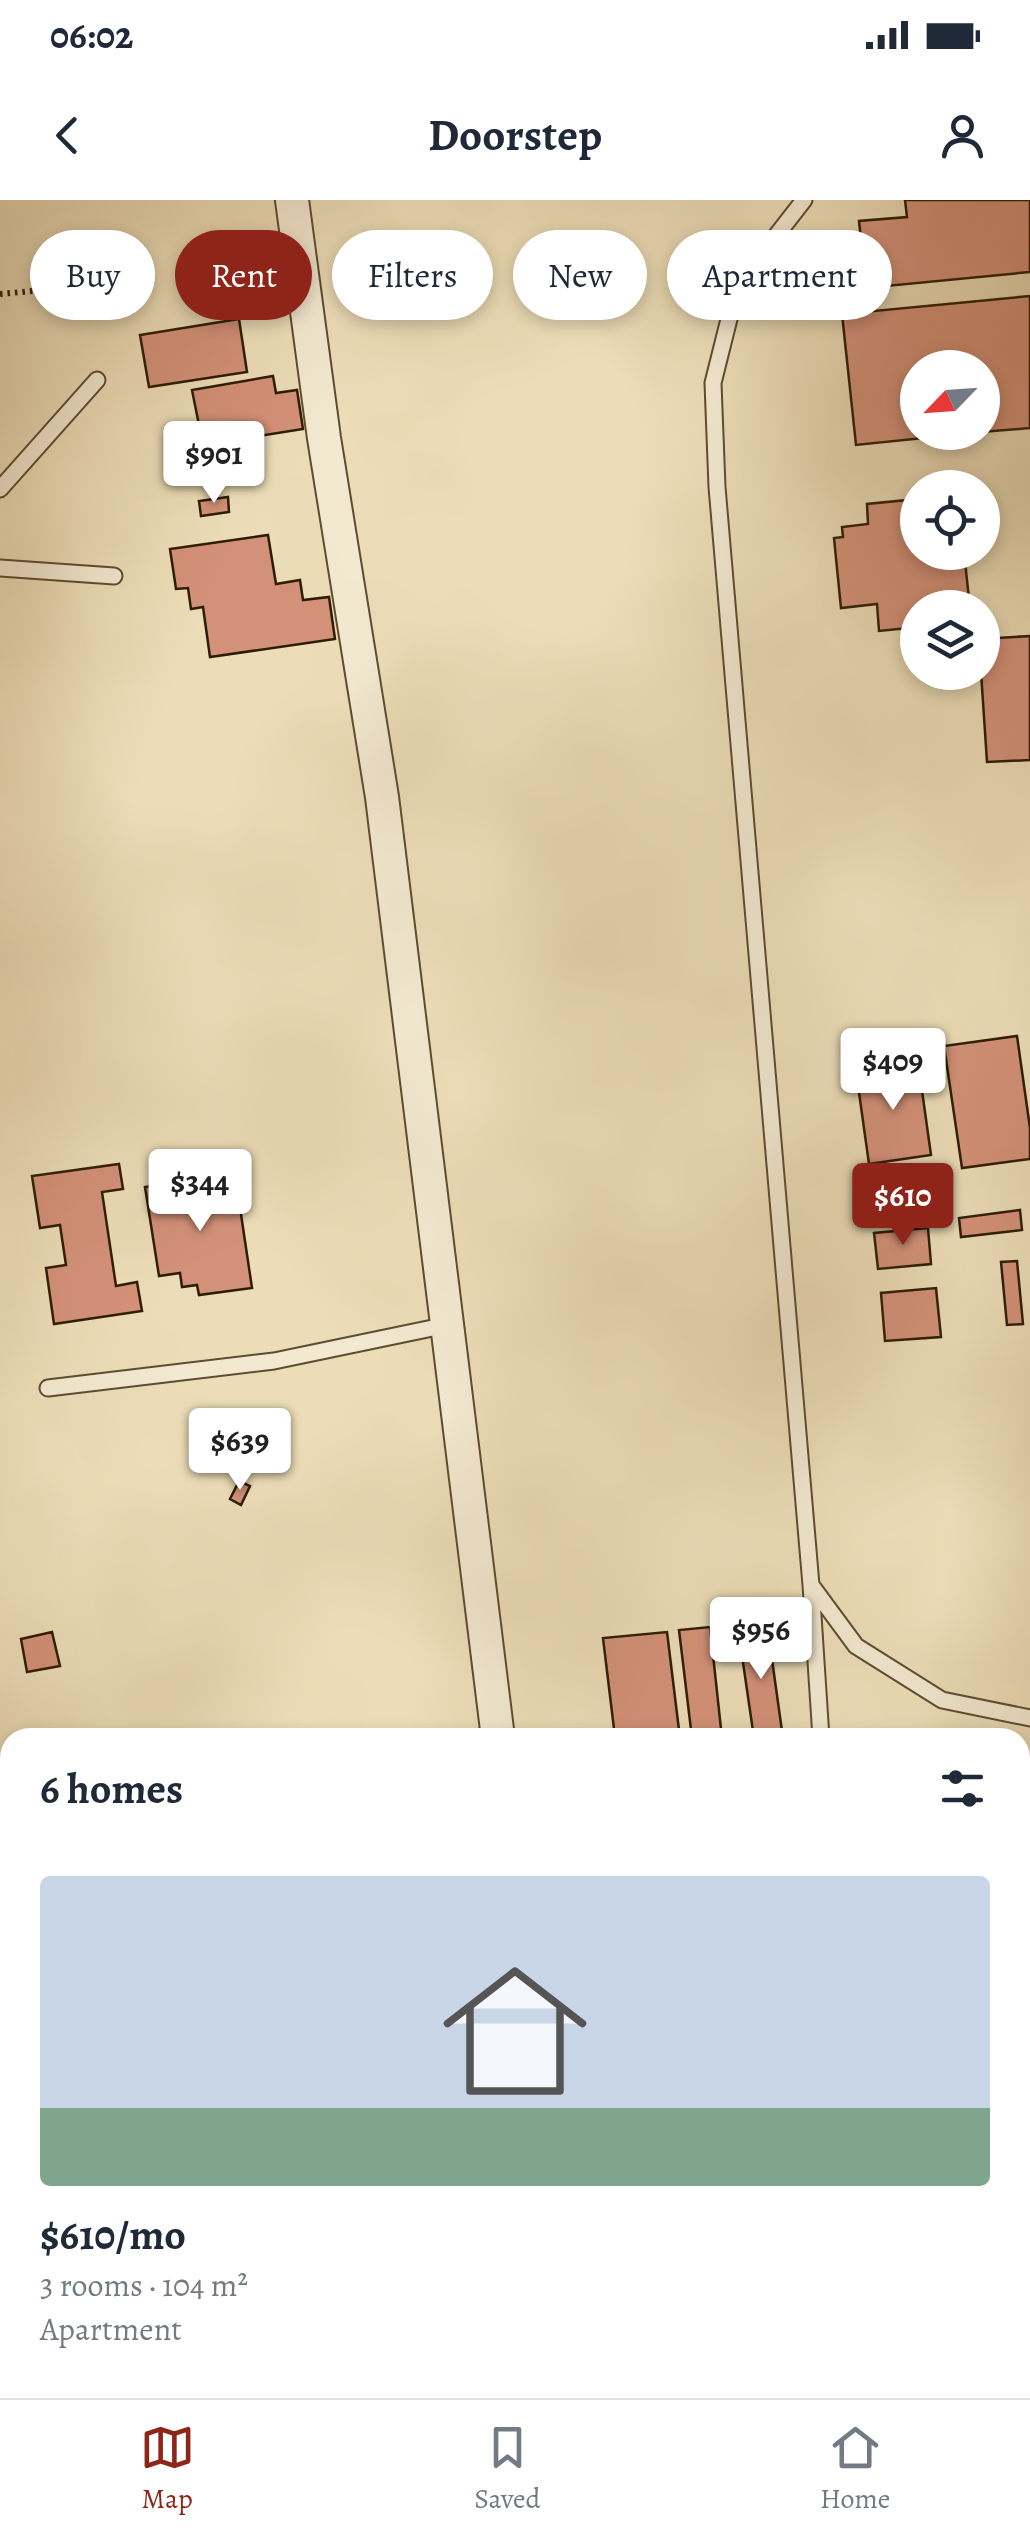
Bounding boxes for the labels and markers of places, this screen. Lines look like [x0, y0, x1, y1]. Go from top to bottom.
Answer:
pin: $901 [155, 421, 273, 506]
pin: $409 [834, 1028, 952, 1113]
pin: $344 [141, 1149, 259, 1234]
pin: $610 [844, 1163, 962, 1248]
pin: $639 [181, 1408, 299, 1493]
pin: $956 [702, 1597, 820, 1682]

